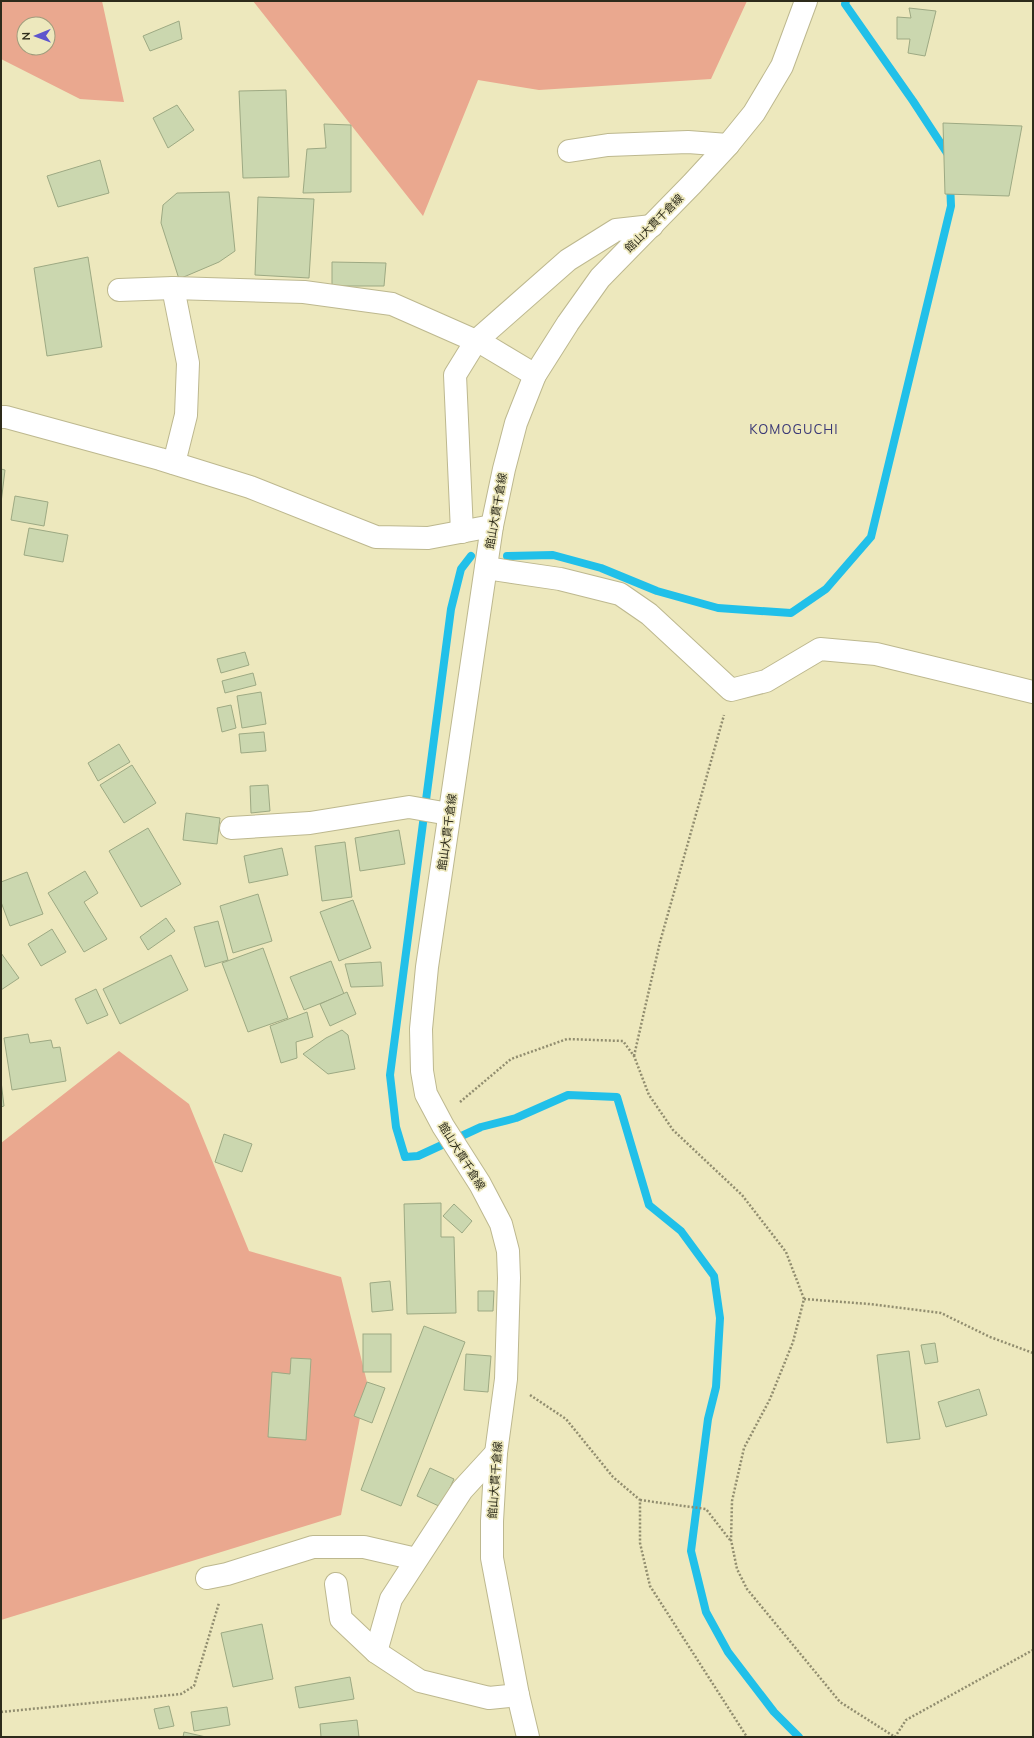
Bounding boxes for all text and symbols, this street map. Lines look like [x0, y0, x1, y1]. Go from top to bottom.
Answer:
north arrow [16, 16, 56, 56]
text: N [19, 32, 33, 40]
street label: 館山大貫千倉線 [622, 191, 686, 255]
district label: KOMOGUCHI [749, 421, 839, 437]
street label: 館山大貫千倉線 [482, 472, 510, 550]
street label: 館山大貫千倉線 [435, 793, 459, 871]
street label: 館山大貫千倉線 [436, 1120, 488, 1192]
street label: 館山大貫千倉線 [485, 1441, 505, 1519]

